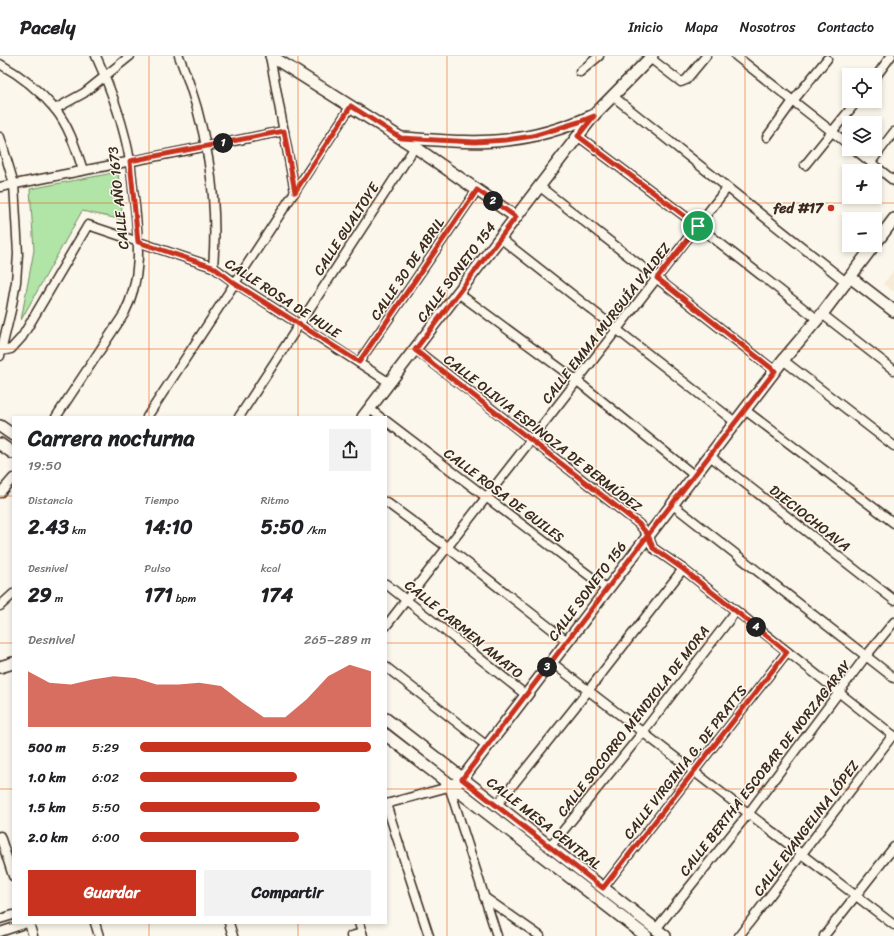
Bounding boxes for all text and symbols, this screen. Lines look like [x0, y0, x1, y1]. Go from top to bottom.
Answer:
text: Pacely [20, 11, 75, 44]
text: Inicio [628, 15, 663, 40]
text: Mapa [685, 15, 718, 40]
text: Nosotros [740, 15, 795, 40]
text: Contacto [817, 15, 874, 40]
map controls [842, 68, 882, 252]
button: locate [842, 68, 882, 108]
button: layers [842, 116, 882, 156]
pin: 1 [213, 133, 233, 153]
text: 1 [221, 133, 225, 152]
street label: CALLE AÑO 1673 [101, 145, 136, 251]
button: + [842, 164, 882, 204]
street label: CALLE GUALTOYE [307, 177, 387, 281]
pin: 2 [483, 191, 503, 211]
text: 2 [490, 191, 496, 210]
place label: fed #17 [773, 196, 824, 221]
marker: fed #17 [826, 203, 836, 213]
pin [681, 209, 715, 243]
street label: CALLE 30 DE ABRIL [364, 212, 451, 326]
button: − [842, 212, 882, 252]
icon: arrive [687, 215, 709, 237]
street label: CALLE SONETO 154 [410, 216, 503, 328]
street label: CALLE EMMA MURGUÍA VALDEZ [535, 237, 678, 410]
street label: CALLE ROSA DE HULE [220, 251, 347, 346]
street label: CALLE OLIVIA ESPINOZA DE BERMÚDEZ [438, 348, 647, 519]
text: Carrera nocturna [28, 419, 195, 458]
button: share [329, 429, 371, 471]
street label: CALLE ROSA DE GUILES [438, 441, 570, 550]
text: 19:50 [28, 454, 62, 477]
street label: DIECIOCHOAVA [763, 478, 856, 558]
text: Distancia [28, 491, 73, 510]
text: Tiempo [144, 491, 179, 510]
text: Ritmo [261, 491, 289, 510]
text: 2.43 [28, 510, 69, 545]
text: 14:10 [144, 510, 193, 545]
text: 5:50 [261, 510, 304, 545]
text: km [69, 521, 86, 540]
text: /km [304, 521, 326, 540]
street label: CALLE SONETO 156 [541, 536, 633, 647]
text: Desnivel [28, 559, 68, 578]
text: Pulso [144, 559, 171, 578]
text: kcal [261, 559, 281, 578]
street label: CALLE CARMEN AMATO [399, 573, 529, 685]
text: 29 [28, 578, 52, 613]
text: 171 [144, 578, 173, 613]
text: 174 [261, 578, 293, 613]
text: m [52, 589, 63, 608]
text: bpm [173, 589, 196, 608]
pin: 4 [746, 617, 766, 637]
text: 4 [753, 617, 759, 636]
street label: CALLE SOCORRO MENDIOLA DE MORA [551, 620, 716, 822]
text: Desnivel [28, 628, 75, 651]
text: 265–289 m [304, 628, 371, 651]
street label: CALLE BERTHA ESCOBAR DE NORZAGARAY [673, 655, 858, 882]
pin: 3 [537, 657, 557, 677]
text: 3 [544, 657, 550, 676]
street label: CALLE VIRGINIA G. DE PRATTS [617, 679, 754, 845]
text: 500 m [28, 736, 66, 759]
text: 5:29 [92, 736, 119, 759]
street label: CALLE EVANGELINA LÓPEZ [747, 755, 866, 902]
text: 1.0 km [28, 766, 66, 789]
text: 6:02 [92, 766, 119, 789]
street label: CALLE MESA CENTRAL [481, 770, 607, 877]
text: 1.5 km [28, 796, 66, 819]
text: 5:50 [92, 796, 120, 819]
text: 2.0 km [28, 826, 68, 849]
text: 6:00 [92, 826, 120, 849]
button: Guardar [28, 870, 196, 916]
button: Compartir [204, 870, 371, 916]

